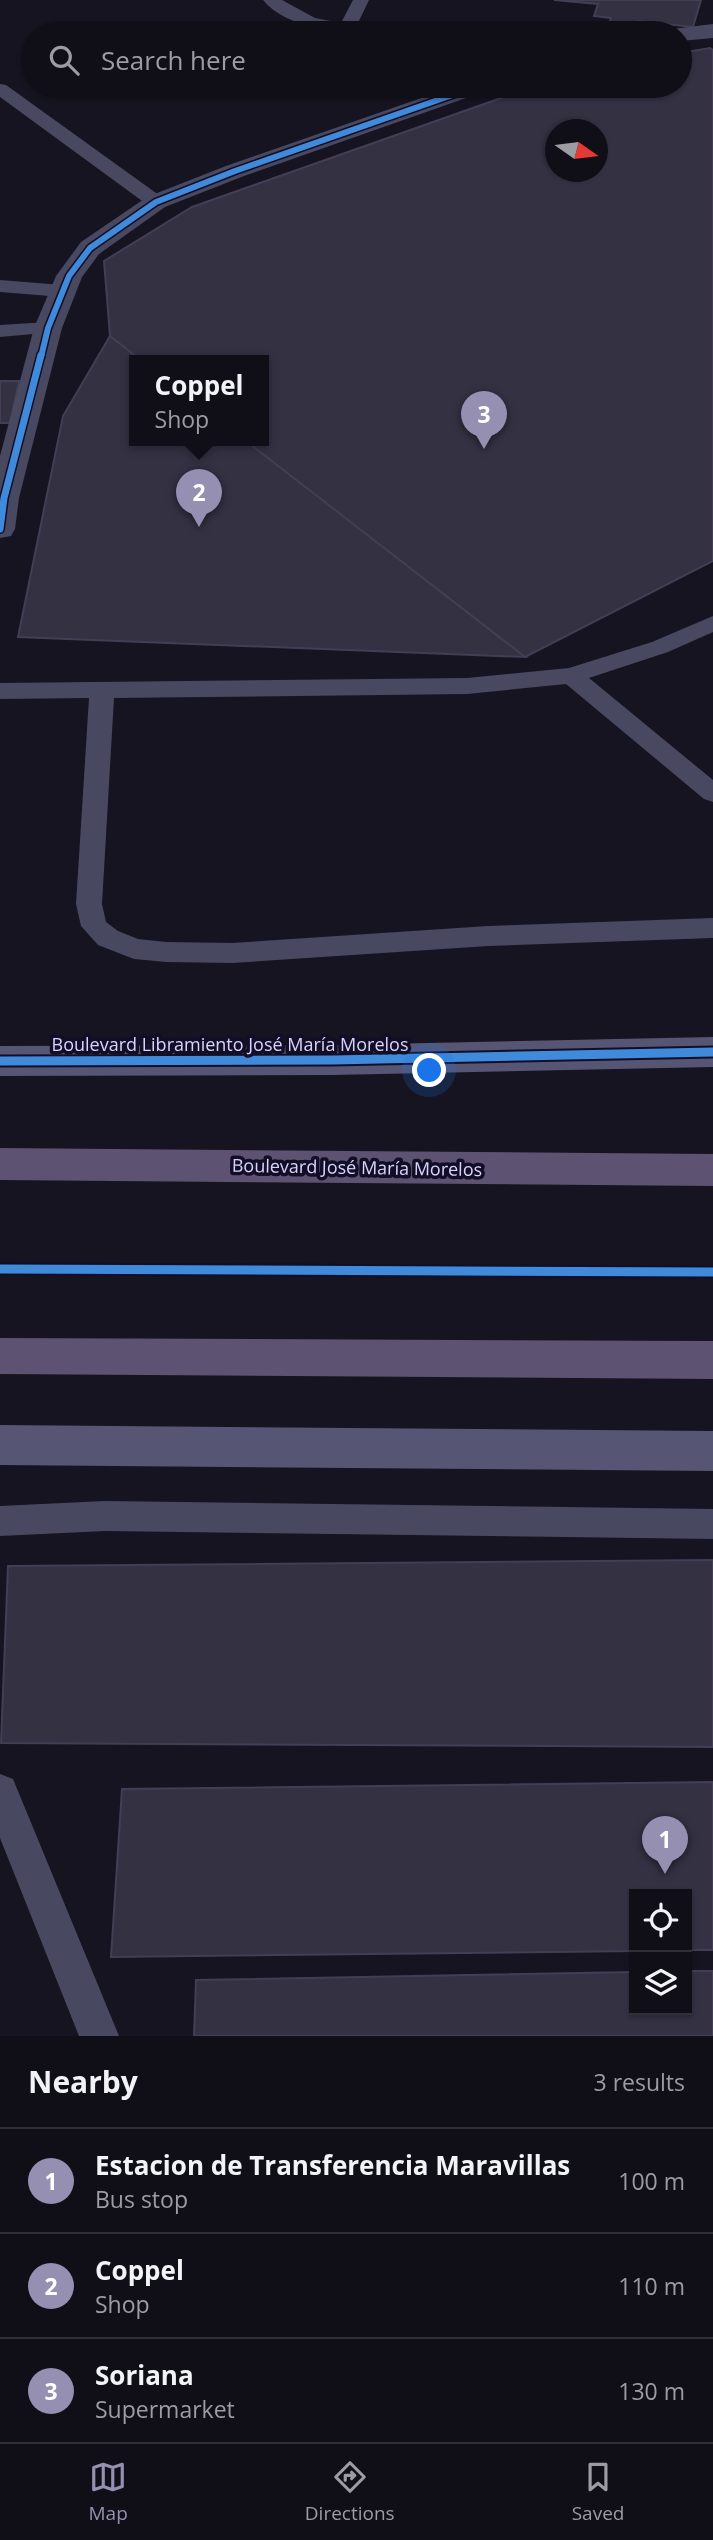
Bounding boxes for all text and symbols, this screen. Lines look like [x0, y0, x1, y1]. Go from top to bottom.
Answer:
search box [21, 21, 692, 98]
icon: search [45, 41, 83, 79]
text: Search here [101, 42, 246, 78]
north arrow [545, 119, 608, 182]
popup [129, 355, 269, 446]
text: Coppel [155, 367, 243, 403]
pin: 3 [461, 391, 507, 449]
text: Shop [155, 403, 209, 435]
pin: 2 [176, 469, 222, 527]
street label: Boulevard Libramiento José María Morelos [52, 1032, 409, 1056]
your location [412, 1053, 446, 1087]
street label: Boulevard José María Morelos [232, 1153, 482, 1181]
pin: 1 [642, 1816, 688, 1874]
map controls [629, 1889, 692, 2015]
button: locate [629, 1889, 692, 1952]
button: layers [629, 1952, 692, 2015]
text: Nearby [28, 2061, 138, 2102]
text: 3 results [594, 2066, 685, 2098]
text: Estacion de Transferencia Maravillas [95, 2147, 570, 2183]
text: 1 [44, 2165, 58, 2197]
text: 100 m [618, 2165, 685, 2197]
text: Bus stop [95, 2183, 188, 2215]
text: Coppel [95, 2252, 184, 2288]
text: 2 [44, 2270, 58, 2302]
text: 110 m [618, 2270, 685, 2302]
text: Shop [95, 2288, 150, 2320]
text: Soriana [95, 2357, 194, 2393]
text: 3 [44, 2375, 58, 2407]
text: 130 m [618, 2375, 685, 2407]
text: Supermarket [95, 2393, 235, 2425]
tab: Map [89, 2458, 128, 2526]
tab: Directions [305, 2458, 395, 2526]
tab: Saved [572, 2458, 624, 2526]

